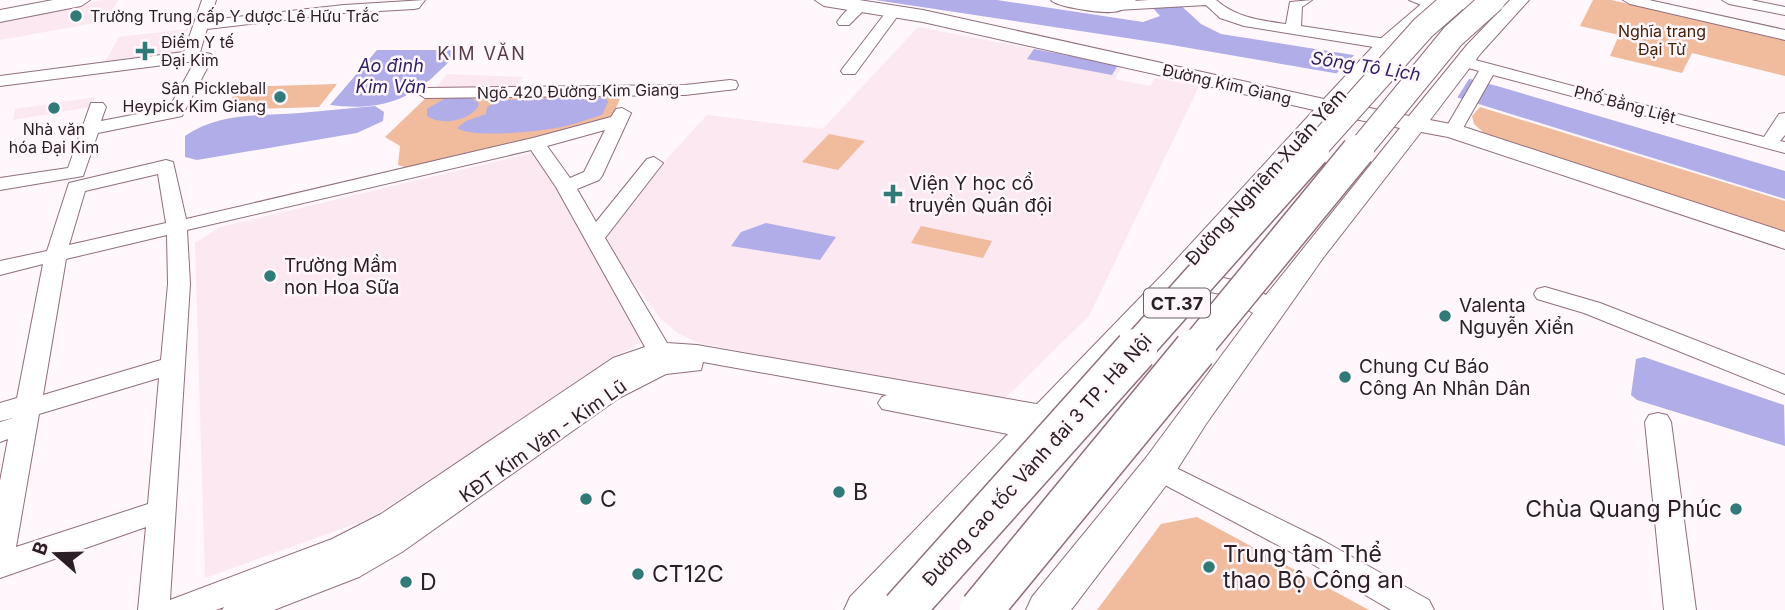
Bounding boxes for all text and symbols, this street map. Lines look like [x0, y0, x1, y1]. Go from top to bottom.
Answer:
place label: Trường Trung cấp Y dược Lê Hữu Trắc [90, 6, 379, 26]
marker: Trường Trung cấp Y dược Lê Hữu Trắc [68, 8, 84, 24]
park label: Nghĩa trang Đại Từ [1618, 21, 1706, 59]
place label: Điểm Y tế Đại Kim [161, 32, 234, 70]
marker: Điểm Y tế Đại Kim [135, 41, 155, 61]
district label: KIM VĂN [437, 42, 527, 64]
water label: Sông Tô Lịch [1310, 47, 1422, 85]
water label: Ao đình Kim Văn [356, 55, 426, 97]
street label: Đường Kim Giang [1161, 59, 1293, 109]
place label: Sân Pickleball Heypick Kim Giang [123, 78, 266, 116]
street label: Ngõ 420 Đường Kim Giang [477, 79, 679, 103]
street label: Phố Bằng Liệt [1572, 81, 1678, 127]
street label: Đường Nghiêm Xuân Yêm [1181, 84, 1351, 270]
marker: Sân Pickleball Heypick Kim Giang [272, 89, 288, 105]
marker: Nhà văn hóa Đại Kim [46, 100, 62, 116]
place label: Nhà văn hóa Đại Kim [9, 119, 99, 157]
place label: Viện Y học cổ truyền Quân đội [909, 172, 1052, 217]
marker: Viện Y học cổ truyền Quân đội [883, 184, 903, 204]
place label: Trường Mầm non Hoa Sữa [284, 254, 400, 299]
marker: Trường Mầm non Hoa Sữa [262, 268, 278, 284]
road number: CT.37 [1144, 288, 1210, 318]
place label: Valenta Nguyễn Xiển [1459, 294, 1574, 339]
marker: Valenta Nguyễn Xiển [1437, 308, 1453, 324]
street label: Đường cao tốc Vành đai 3 TP. Hà Nội [918, 329, 1156, 591]
place label: Chung Cư Báo Công An Nhân Dân [1359, 355, 1531, 400]
marker: Chung Cư Báo Công An Nhân Dân [1337, 369, 1353, 385]
street label: KĐT Kim Văn - Kim Lũ [455, 375, 631, 507]
place label: B [853, 478, 868, 506]
marker: B [831, 484, 847, 500]
place label: C [600, 485, 617, 513]
marker: C [578, 491, 594, 507]
place label: Chùa Quang Phúc [1525, 495, 1722, 523]
marker: Chùa Quang Phúc [1728, 501, 1744, 517]
north arrow [21, 519, 91, 589]
text: B [28, 539, 53, 558]
place label: Trung tâm Thể thao Bộ Công an [1223, 540, 1404, 594]
marker: Trung tâm Thể thao Bộ Công an [1201, 559, 1217, 575]
place label: CT12C [652, 560, 724, 588]
marker: CT12C [630, 566, 646, 582]
place label: D [420, 568, 437, 596]
marker: D [398, 574, 414, 590]

